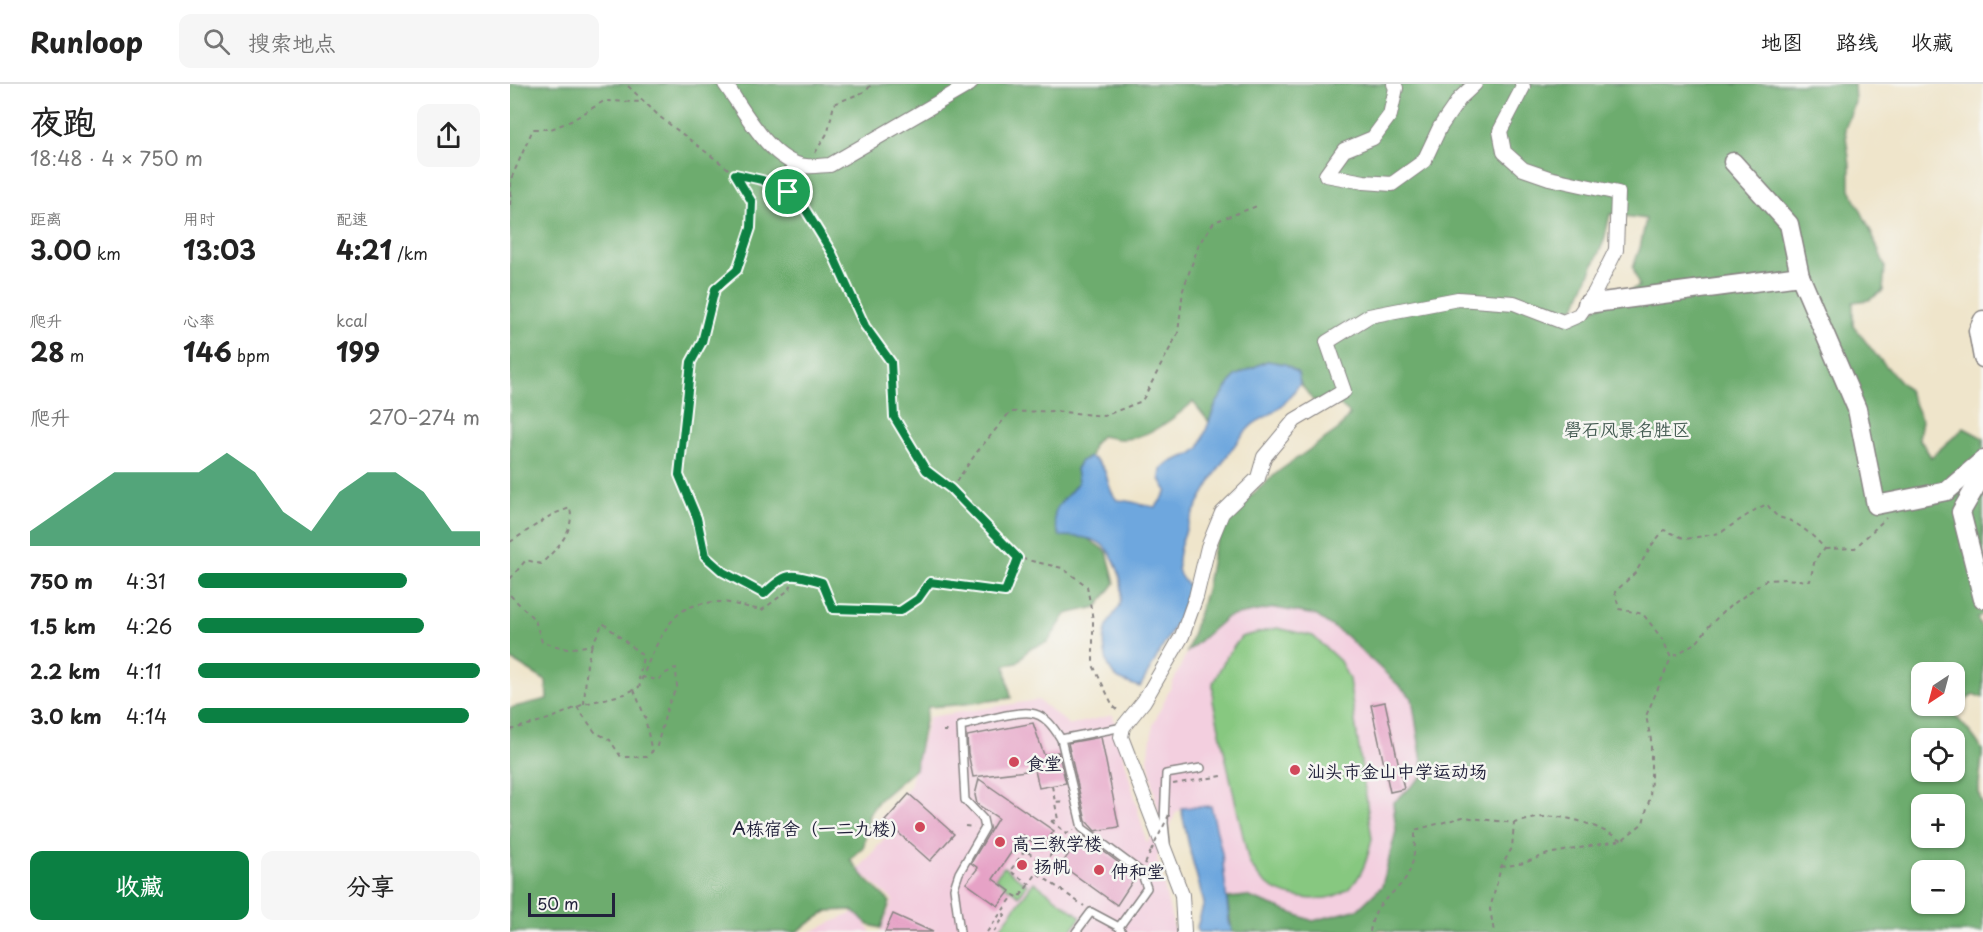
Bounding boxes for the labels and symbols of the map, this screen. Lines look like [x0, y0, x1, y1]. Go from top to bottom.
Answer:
pin [762, 166, 813, 217]
park label: 礐石风景名胜区 [1564, 415, 1690, 442]
north arrow [1911, 662, 1965, 716]
place label: 食堂 [1026, 749, 1062, 776]
marker: 食堂 [1007, 755, 1021, 769]
place label: 汕头市金山中学运动场 [1307, 757, 1487, 784]
marker: 汕头市金山中学运动场 [1288, 763, 1302, 777]
place label: A栋宿舍（一二九楼） [732, 814, 908, 841]
marker: A栋宿舍（一二九楼） [913, 820, 927, 834]
place label: 高三教学楼 [1012, 829, 1102, 856]
marker: 高三教学楼 [993, 835, 1007, 849]
place label: 扬帆 [1034, 852, 1070, 879]
place label: 仲和堂 [1111, 857, 1165, 884]
marker: 扬帆 [1015, 858, 1029, 872]
marker: 仲和堂 [1092, 863, 1106, 877]
scale bar [528, 890, 615, 918]

